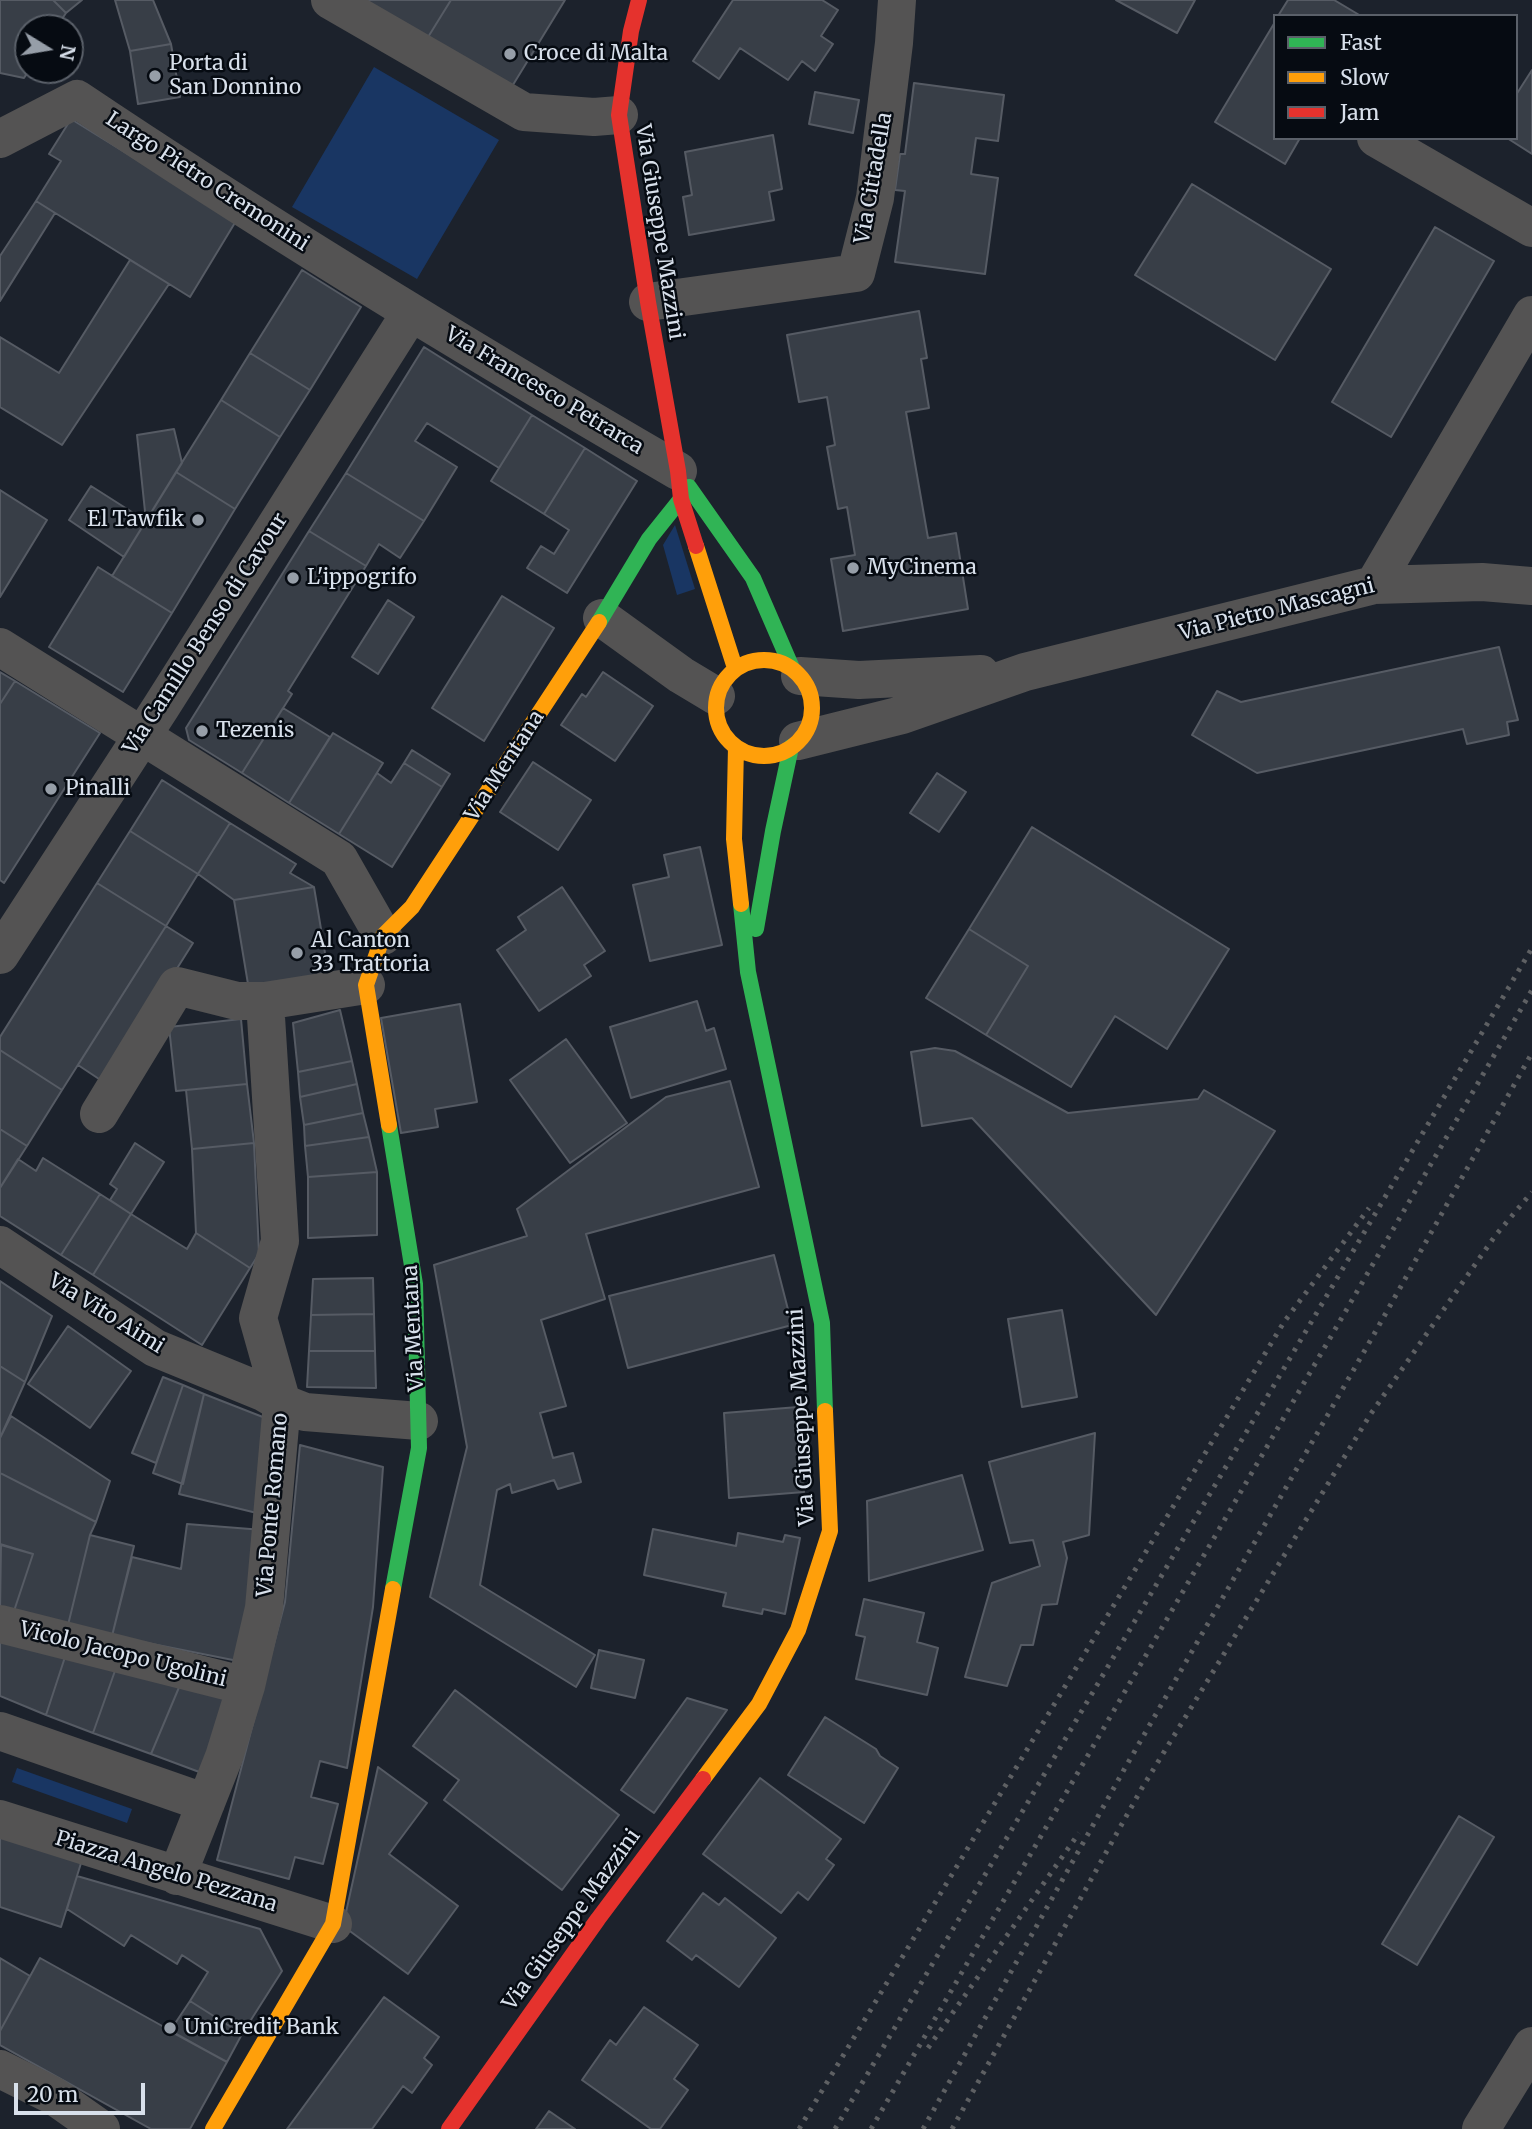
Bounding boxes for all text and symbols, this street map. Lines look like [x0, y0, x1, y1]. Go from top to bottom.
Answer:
north arrow [14, 14, 84, 84]
legend [1273, 14, 1518, 140]
text: Fast [1340, 29, 1382, 56]
place label: Croce di Malta [524, 41, 668, 67]
text: N [54, 43, 81, 62]
marker: Croce di Malta [502, 46, 518, 62]
place label: Porta di San Donnino [169, 51, 301, 101]
text: Slow [1340, 64, 1389, 91]
marker: Porta di San Donnino [147, 68, 163, 84]
text: Jam [1340, 99, 1379, 126]
street label: Largo Pietro Cremonini [101, 107, 313, 257]
street label: Via Cittadella [850, 110, 898, 246]
street label: Via Giuseppe Mazzini [630, 122, 688, 342]
street label: Via Francesco Petrarca [440, 322, 648, 460]
place label: El Tawfik [87, 507, 184, 533]
street label: Via Camillo Benso di Cavour [118, 509, 294, 759]
marker: El Tawfik [190, 512, 206, 528]
place label: MyCinema [867, 555, 977, 581]
marker: MyCinema [845, 560, 861, 576]
place label: L'ippogrifo [307, 565, 417, 591]
marker: L'ippogrifo [285, 570, 301, 586]
street label: Via Pietro Mascagni [1177, 574, 1377, 646]
street label: Via Mentana [460, 706, 550, 826]
place label: Tezenis [216, 718, 294, 744]
marker: Tezenis [194, 723, 210, 739]
place label: Pinalli [65, 776, 130, 802]
marker: Pinalli [43, 781, 59, 797]
place label: Al Canton 33 Trattoria [311, 928, 430, 978]
marker: Al Canton 33 Trattoria [289, 945, 305, 961]
street label: Via Mentana [398, 1264, 430, 1392]
street label: Via Vito Aimi [44, 1268, 168, 1360]
street label: Via Giuseppe Mazzini [784, 1308, 820, 1526]
street label: Via Ponte Romano [252, 1412, 294, 1598]
street label: Vicolo Jacopo Ugolini [17, 1617, 229, 1693]
street label: Via Giuseppe Mazzini [498, 1825, 646, 2015]
street label: Piazza Angelo Pezzana [52, 1826, 280, 1918]
place label: UniCredit Bank [184, 2015, 339, 2041]
marker: UniCredit Bank [162, 2020, 178, 2036]
scale bar [18, 2070, 149, 2114]
text: 20 m [27, 2081, 78, 2108]

